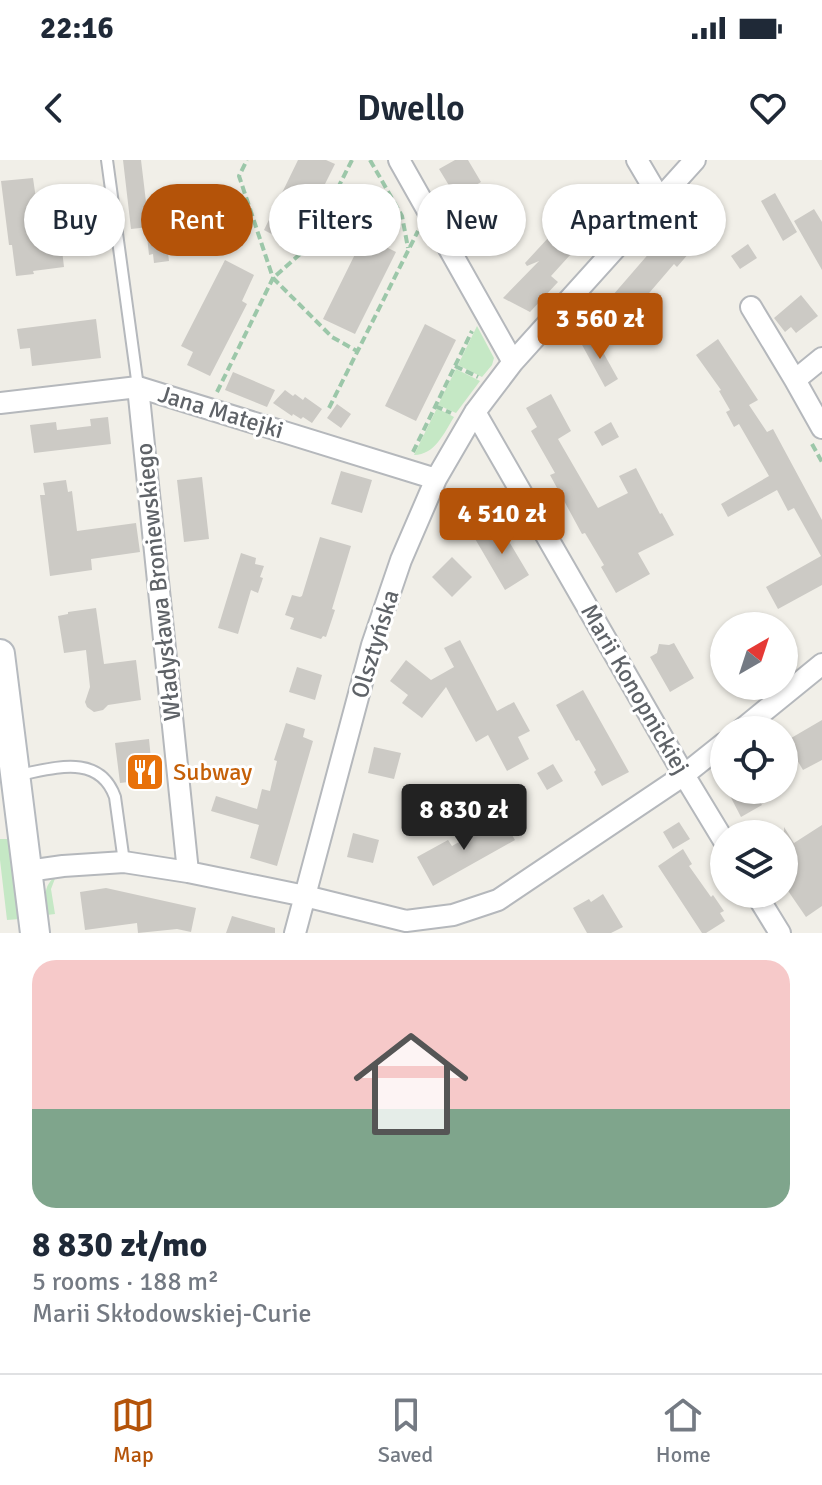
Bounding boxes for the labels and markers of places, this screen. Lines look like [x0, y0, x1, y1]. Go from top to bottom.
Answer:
pin: 3 560 zł [517, 293, 683, 361]
pin: 4 510 zł [419, 488, 585, 556]
restaurant icon: Subway [124, 751, 166, 793]
place label: Subway [173, 757, 252, 787]
pin: 8 830 zł [381, 784, 547, 852]

